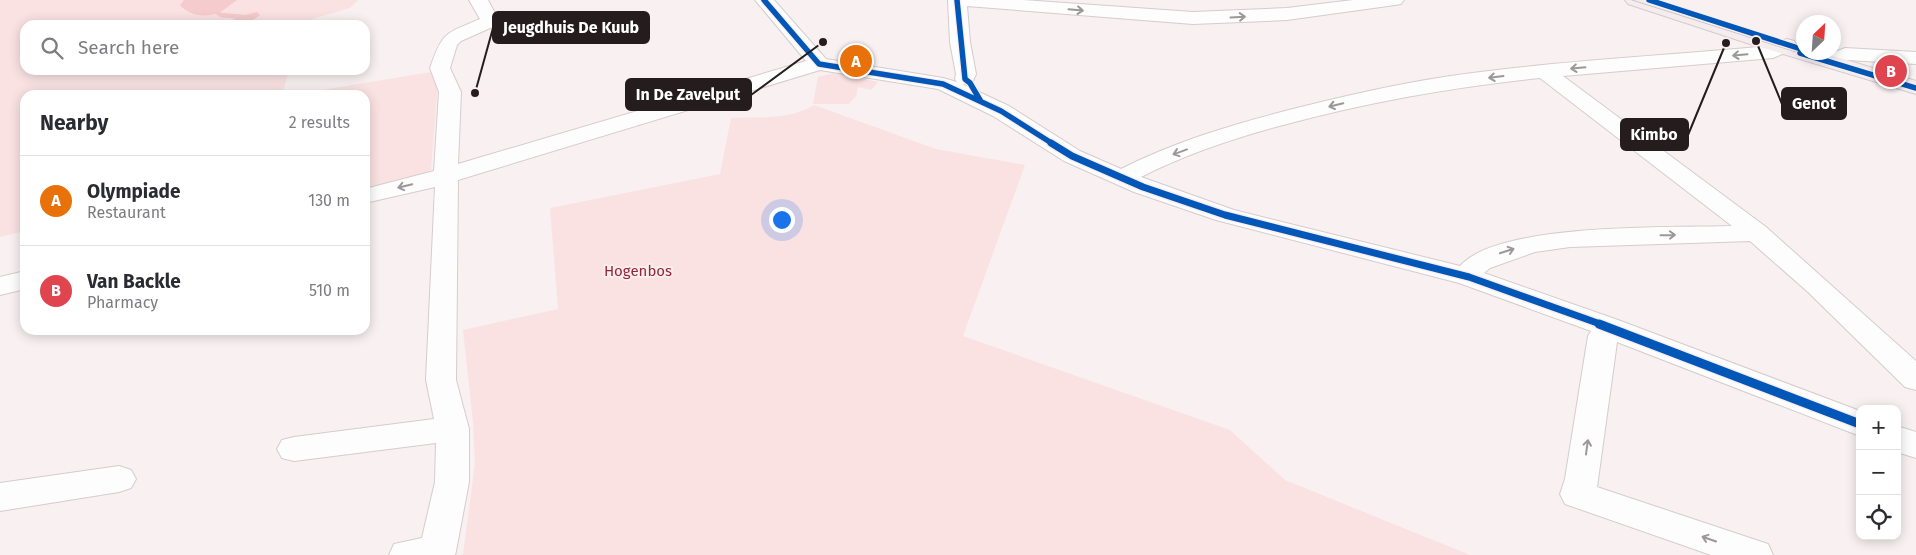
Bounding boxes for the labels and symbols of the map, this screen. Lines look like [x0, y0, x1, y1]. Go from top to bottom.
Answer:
one-way arrow [1068, 5, 1084, 15]
callout: Jeugdhuis De Kuub [493, 12, 649, 43]
one-way arrow [1230, 12, 1246, 21]
north arrow [1796, 15, 1841, 60]
text: Jeugdhuis De Kuub [502, 18, 639, 37]
pin: A [840, 42, 872, 80]
one-way arrow [1733, 50, 1749, 60]
pin: B [1875, 52, 1907, 90]
one-way arrow [1571, 64, 1587, 73]
one-way arrow [1488, 72, 1504, 82]
callout: In De Zavelput [626, 79, 751, 110]
text: In De Zavelput [636, 85, 741, 104]
callout: Genot [1782, 88, 1846, 119]
text: Genot [1792, 94, 1837, 113]
one-way arrow [1328, 101, 1344, 110]
callout: Kimbo [1621, 119, 1688, 150]
text: Kimbo [1630, 125, 1678, 144]
one-way arrow [1173, 148, 1189, 157]
one-way arrow [398, 182, 414, 191]
your location [769, 207, 795, 233]
one-way arrow [1660, 231, 1676, 240]
one-way arrow [1499, 246, 1515, 256]
park label: Hogenbos [604, 262, 672, 280]
one-way arrow [1582, 439, 1592, 455]
one-way arrow [1702, 534, 1718, 543]

